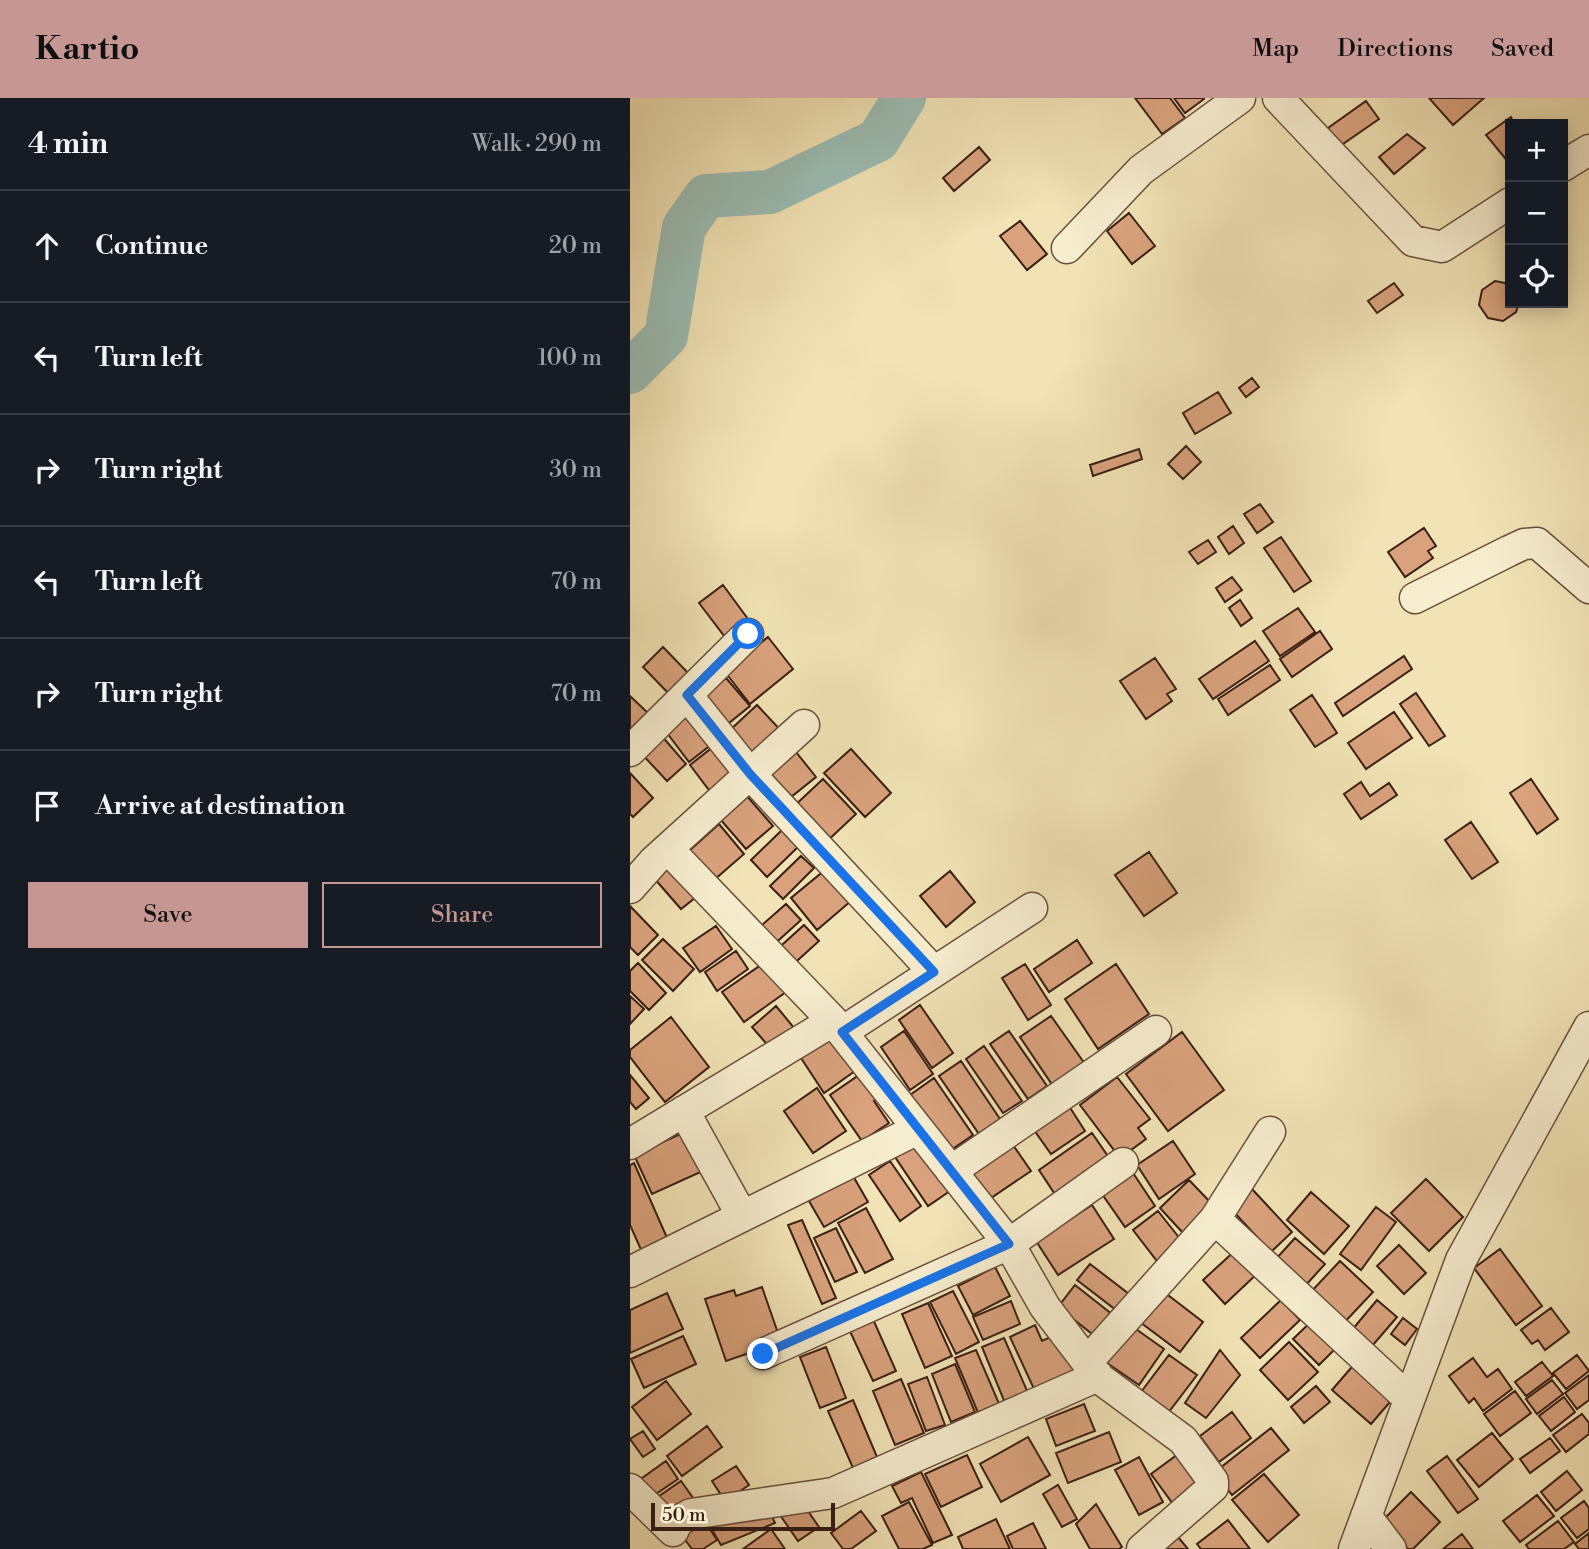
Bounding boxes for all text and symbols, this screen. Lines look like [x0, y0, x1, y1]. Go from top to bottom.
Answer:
text: Kartio [35, 29, 139, 70]
text: Map [1252, 34, 1299, 64]
text: Directions [1337, 34, 1453, 64]
text: Saved [1491, 34, 1554, 64]
map controls [1505, 119, 1568, 308]
button: + [1505, 119, 1568, 182]
text: 4 min [28, 125, 108, 163]
text: Walk · 290 m [472, 130, 602, 158]
button: − [1505, 182, 1568, 245]
icon: ahead [28, 227, 66, 265]
text: Continue [95, 230, 208, 262]
text: 20 m [549, 232, 602, 260]
button: locate [1505, 245, 1568, 308]
icon: left [28, 339, 66, 377]
text: Turn left [95, 342, 203, 374]
text: 100 m [537, 344, 602, 372]
icon: right [28, 451, 66, 489]
text: Turn right [95, 454, 223, 486]
text: 30 m [549, 456, 602, 484]
icon: left [28, 563, 66, 601]
text: Turn left [95, 566, 203, 598]
text: 70 m [551, 568, 602, 596]
route start [732, 618, 763, 649]
icon: right [28, 675, 66, 713]
text: Turn right [95, 678, 223, 710]
text: 70 m [551, 680, 602, 708]
icon: arrive [28, 787, 66, 825]
text: Arrive at destination [95, 790, 345, 822]
button: Save [28, 882, 308, 948]
button: Share [322, 882, 602, 948]
route end [747, 1338, 778, 1369]
scale bar [651, 1500, 835, 1532]
text: 50 m [662, 1503, 706, 1527]

